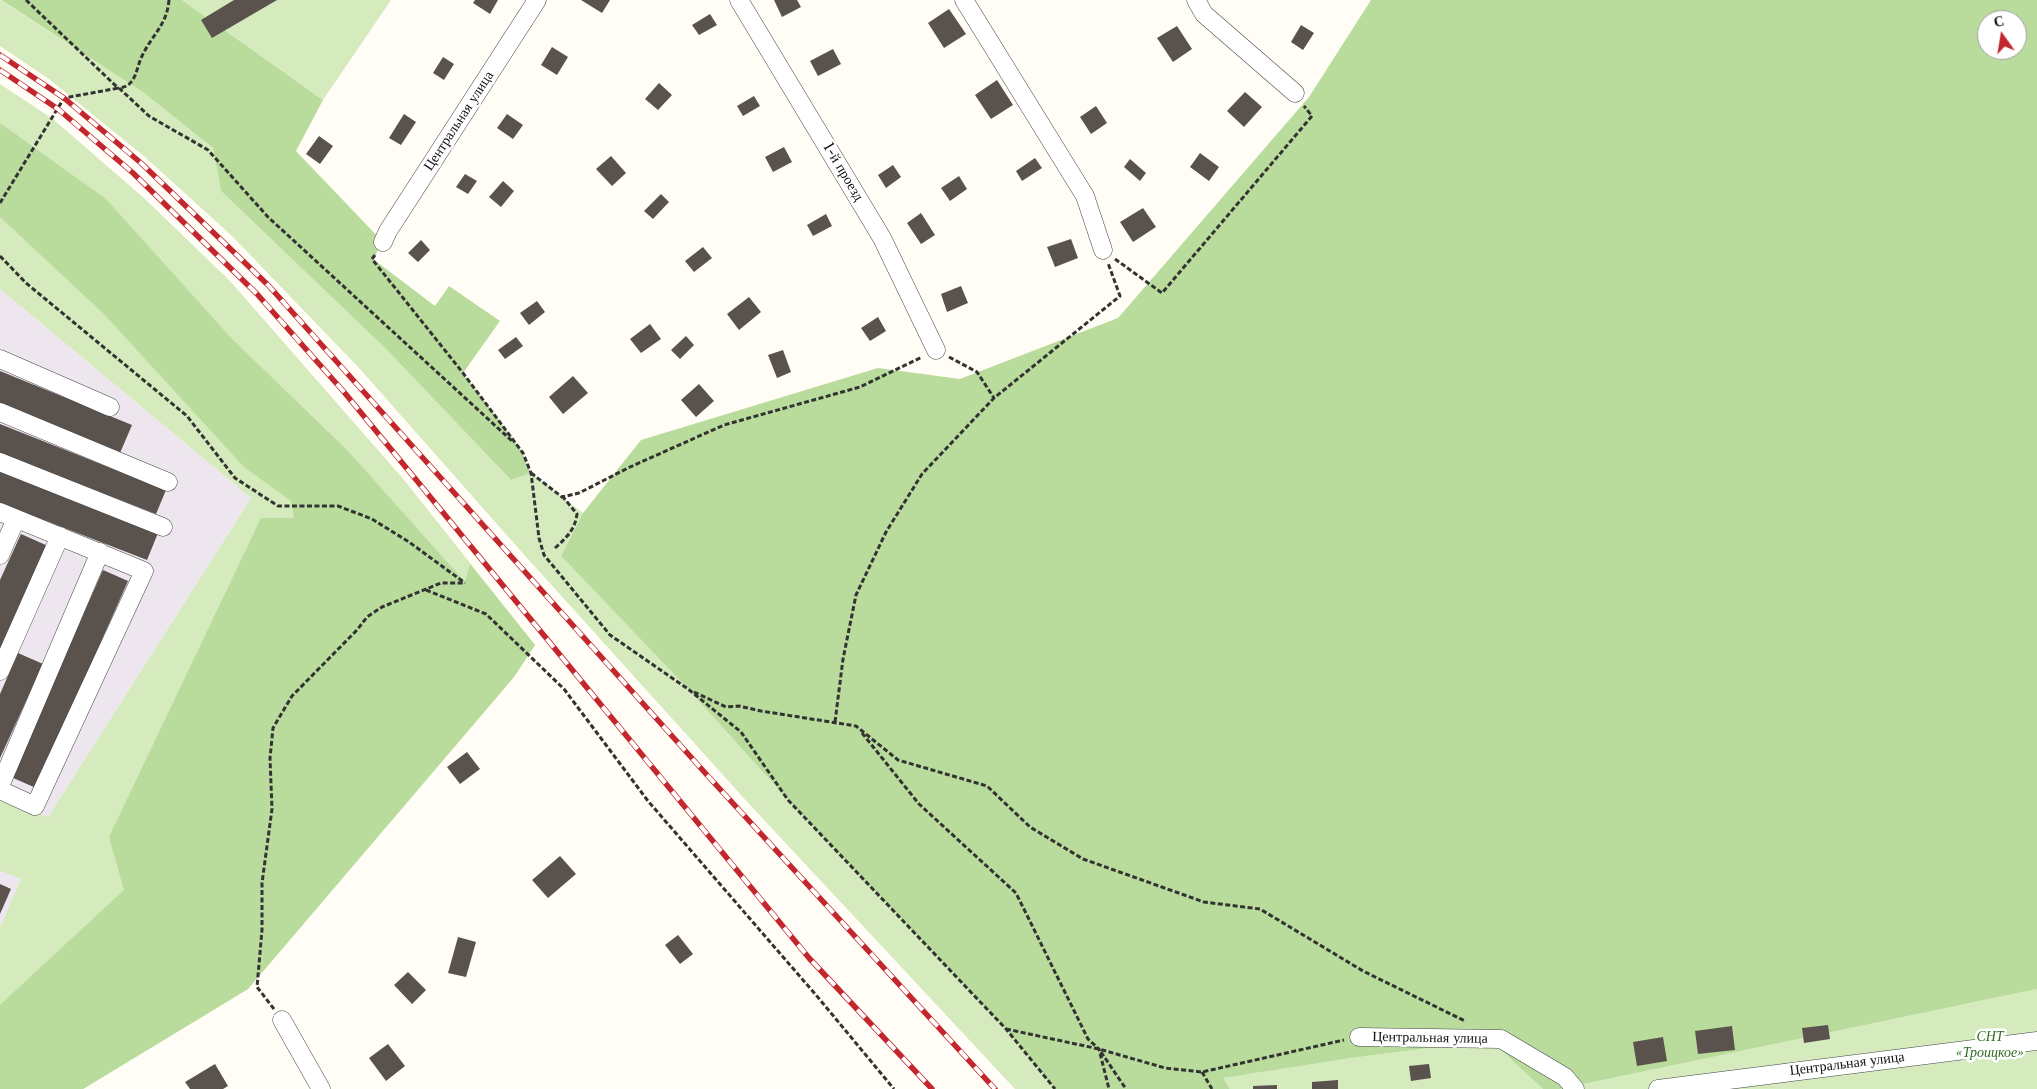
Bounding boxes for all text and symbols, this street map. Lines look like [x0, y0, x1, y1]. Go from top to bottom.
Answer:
north arrow [1977, 10, 2027, 60]
text: С [1992, 11, 2006, 31]
street label: Центральная улица [420, 68, 498, 174]
street label: 1-й проезд [819, 140, 867, 204]
street label: Центральная улица [1372, 1029, 1488, 1047]
park label: СНТ «Троицкое» [1956, 1029, 2024, 1062]
street label: Центральная улица [1789, 1049, 1905, 1079]

